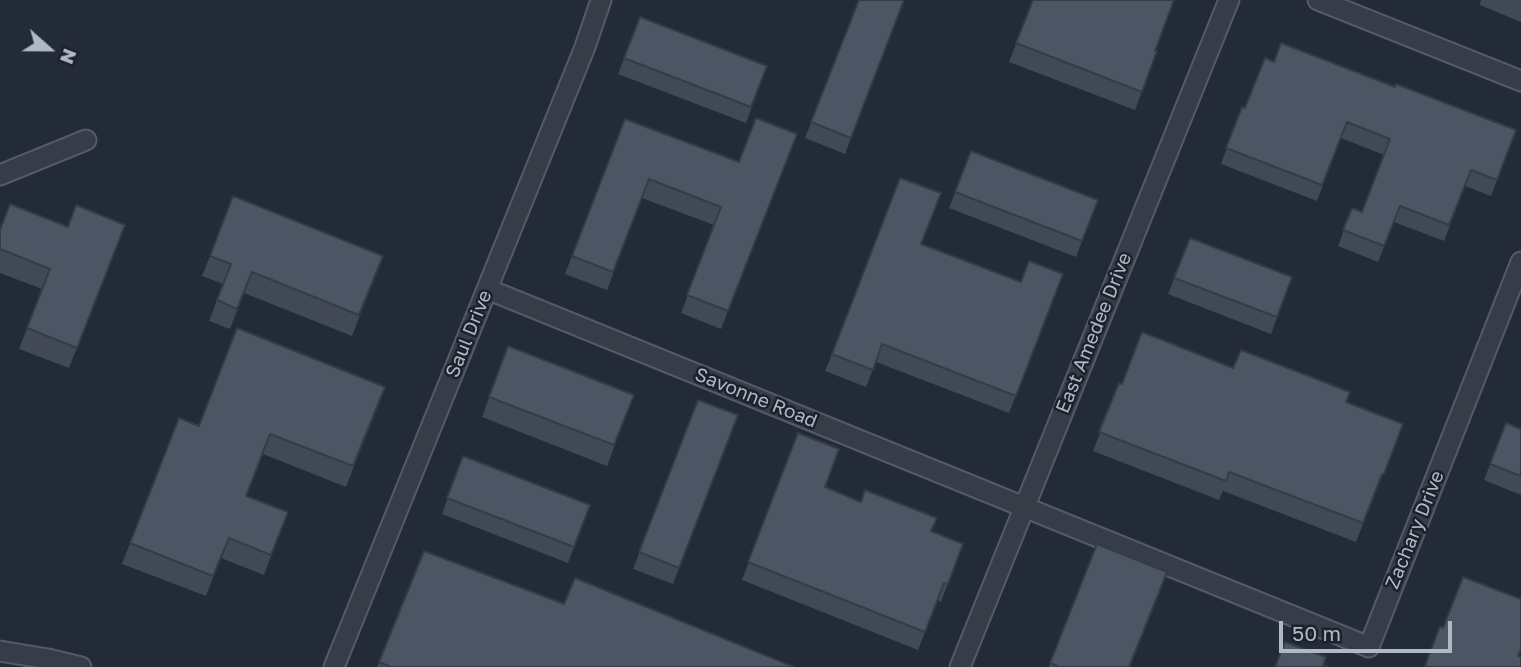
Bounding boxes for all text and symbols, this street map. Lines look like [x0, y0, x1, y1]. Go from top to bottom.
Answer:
north arrow [14, 14, 84, 84]
text: N [56, 46, 82, 68]
street label: East Amedee Drive [1051, 250, 1137, 416]
street label: Saul Drive [441, 287, 497, 381]
street label: Savonne Road [692, 363, 820, 433]
street label: Zachary Drive [1381, 468, 1449, 592]
scale bar [1283, 608, 1456, 652]
text: 50 m [1292, 620, 1341, 646]

